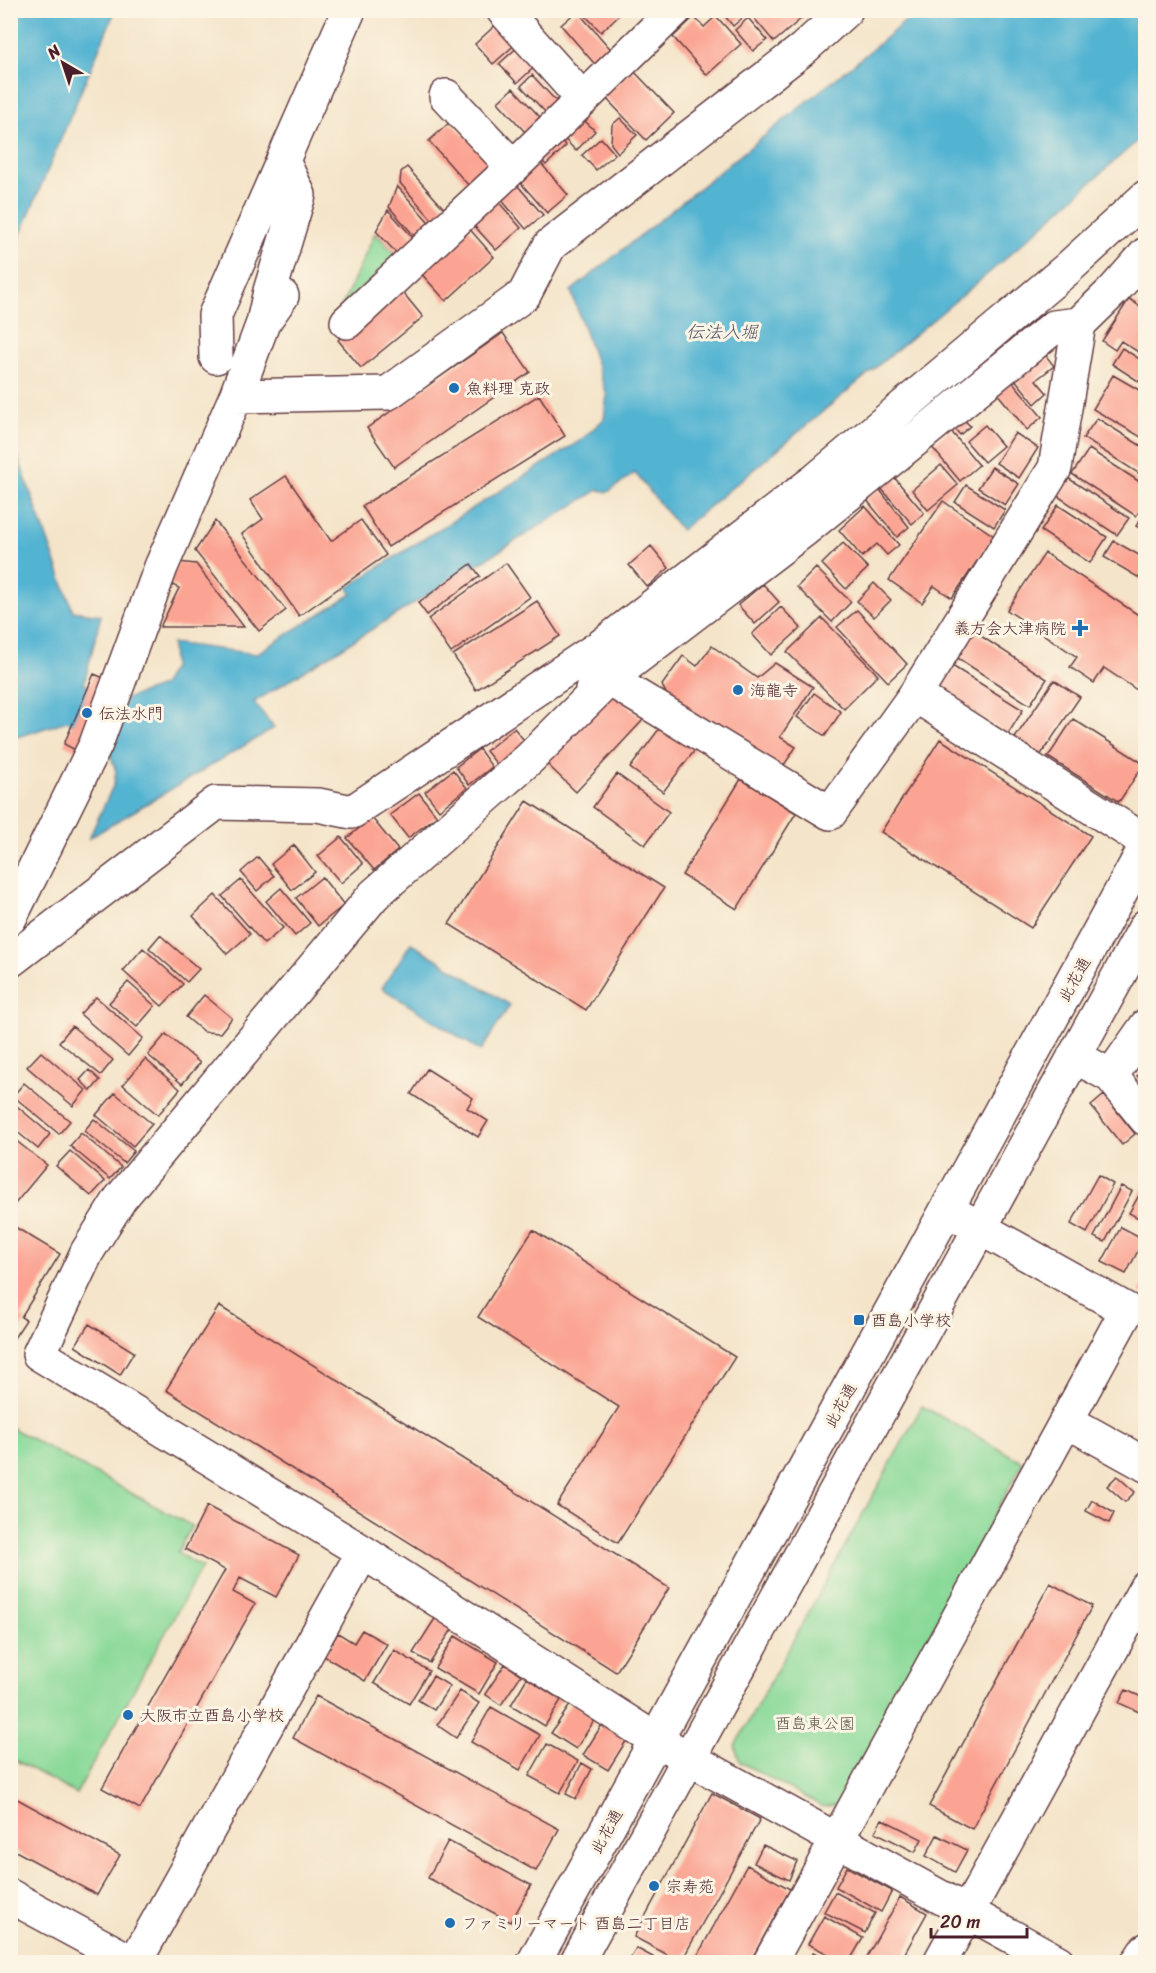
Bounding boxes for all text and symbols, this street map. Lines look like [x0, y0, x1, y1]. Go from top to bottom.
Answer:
north arrow [33, 33, 93, 93]
text: N [40, 36, 68, 67]
water label: 伝法入堀 [686, 316, 759, 348]
place label: 魚料理 克政 [466, 374, 550, 403]
marker: 魚料理 克政 [447, 381, 461, 395]
place label: 義方会大津病院 [954, 614, 1066, 643]
marker: 義方会大津病院 [1071, 619, 1089, 637]
place label: 海龍寺 [750, 676, 798, 705]
marker: 海龍寺 [731, 683, 745, 697]
place label: 伝法水門 [99, 699, 163, 728]
marker: 伝法水門 [80, 706, 94, 720]
street label: 此花通 [1050, 951, 1099, 1007]
place label: 酉島小学校 [871, 1306, 951, 1335]
marker: 酉島小学校 [852, 1313, 866, 1327]
street label: 此花通 [816, 1377, 865, 1433]
place label: 大阪市立酉島小学校 [140, 1701, 284, 1730]
marker: 大阪市立酉島小学校 [121, 1708, 135, 1722]
park label: 酉島東公園 [775, 1709, 855, 1738]
street label: 此花通 [582, 1803, 631, 1859]
place label: 宗寿苑 [666, 1872, 714, 1901]
marker: 宗寿苑 [647, 1879, 661, 1893]
scale bar [931, 1901, 1027, 1939]
text: 20 m [940, 1906, 980, 1938]
place label: ファミリーマート 酉島二丁目店 [462, 1909, 690, 1938]
marker: ファミリーマート 酉島二丁目店 [443, 1916, 457, 1930]

